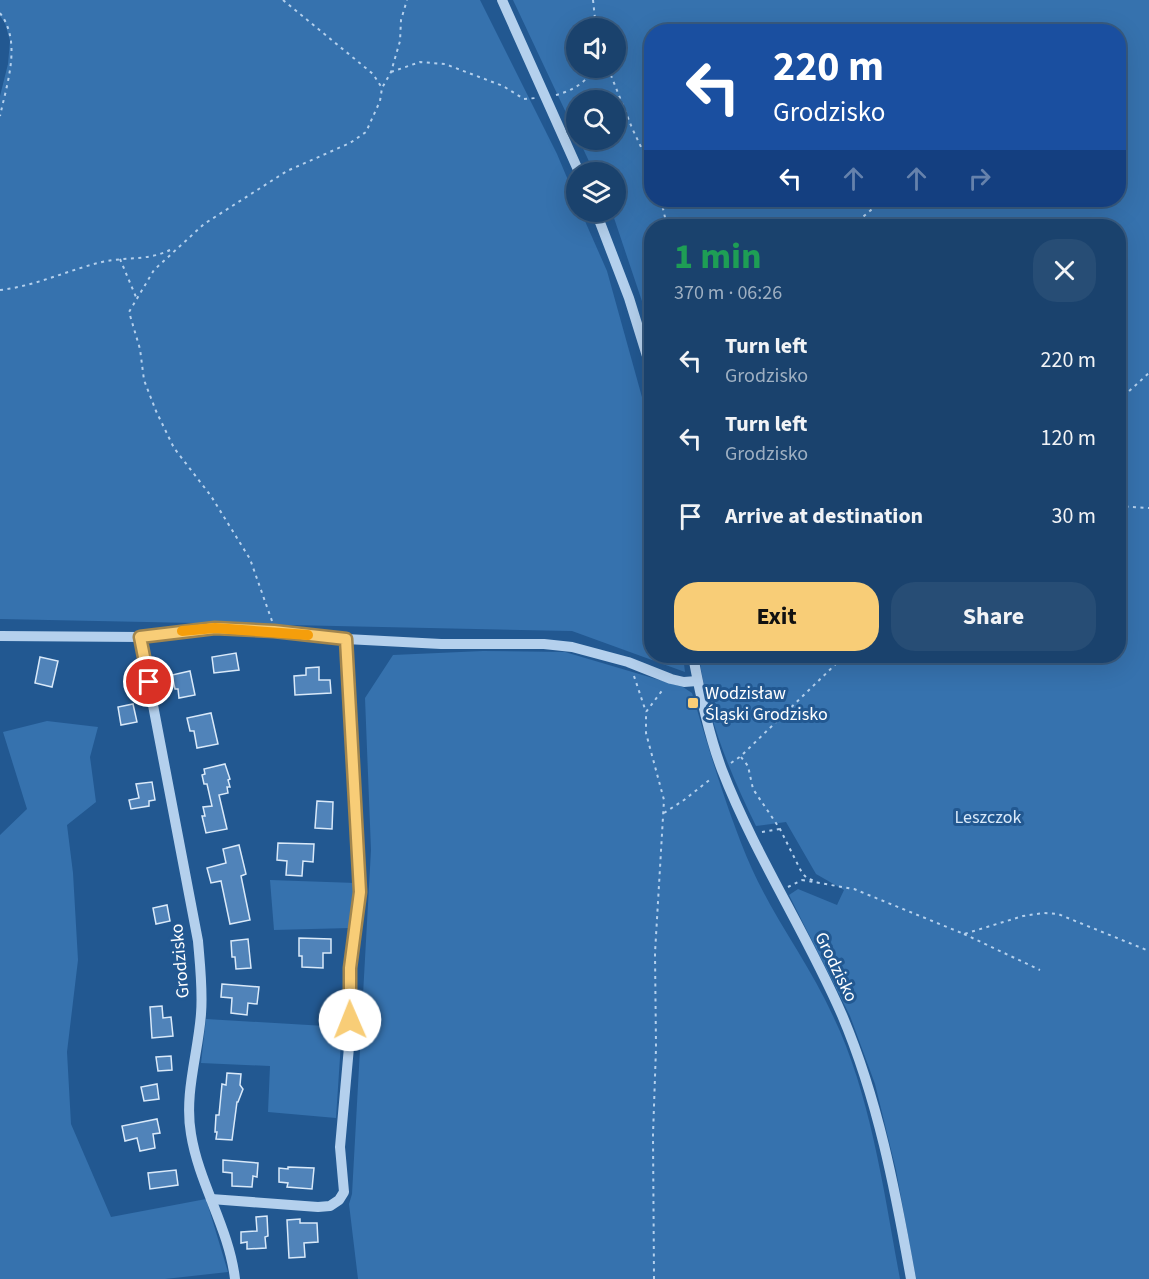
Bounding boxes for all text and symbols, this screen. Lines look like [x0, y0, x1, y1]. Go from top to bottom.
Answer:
map controls [566, 18, 626, 222]
button: sound [566, 18, 626, 78]
text: 220 m [773, 37, 884, 97]
icon: left [674, 48, 752, 126]
button: search [566, 90, 626, 150]
text: Grodzisko [773, 93, 885, 132]
button: layers [566, 162, 626, 222]
icon: left [774, 162, 807, 195]
icon: ahead [837, 162, 870, 195]
icon: ahead [900, 162, 933, 195]
icon: right [963, 162, 996, 195]
text: 1 min [674, 231, 762, 282]
button: close [1033, 239, 1096, 302]
text: 370 m · 06:26 [674, 279, 782, 307]
text: Turn left [725, 330, 807, 362]
icon: left [674, 344, 707, 377]
text: 220 m [1041, 344, 1096, 376]
text: Grodzisko [725, 362, 808, 390]
text: Turn left [725, 408, 807, 440]
icon: left [674, 422, 707, 455]
text: 120 m [1041, 422, 1096, 454]
text: Grodzisko [725, 440, 808, 468]
icon: arrive [674, 500, 707, 533]
text: Arrive at destination [725, 500, 923, 532]
text: 30 m [1051, 500, 1096, 532]
button: Exit [674, 582, 879, 651]
button: Share [891, 582, 1096, 651]
pin [123, 656, 174, 707]
icon: arrive [132, 665, 165, 698]
place label: Wodzisław Śląski Grodzisko [705, 681, 828, 727]
marker: Wodzisław Śląski Grodzisko [686, 696, 700, 710]
park label: Leszczok [955, 805, 1021, 830]
street label: Grodzisko [164, 923, 196, 999]
street label: Grodzisko [808, 928, 864, 1006]
position arrow [318, 988, 382, 1052]

